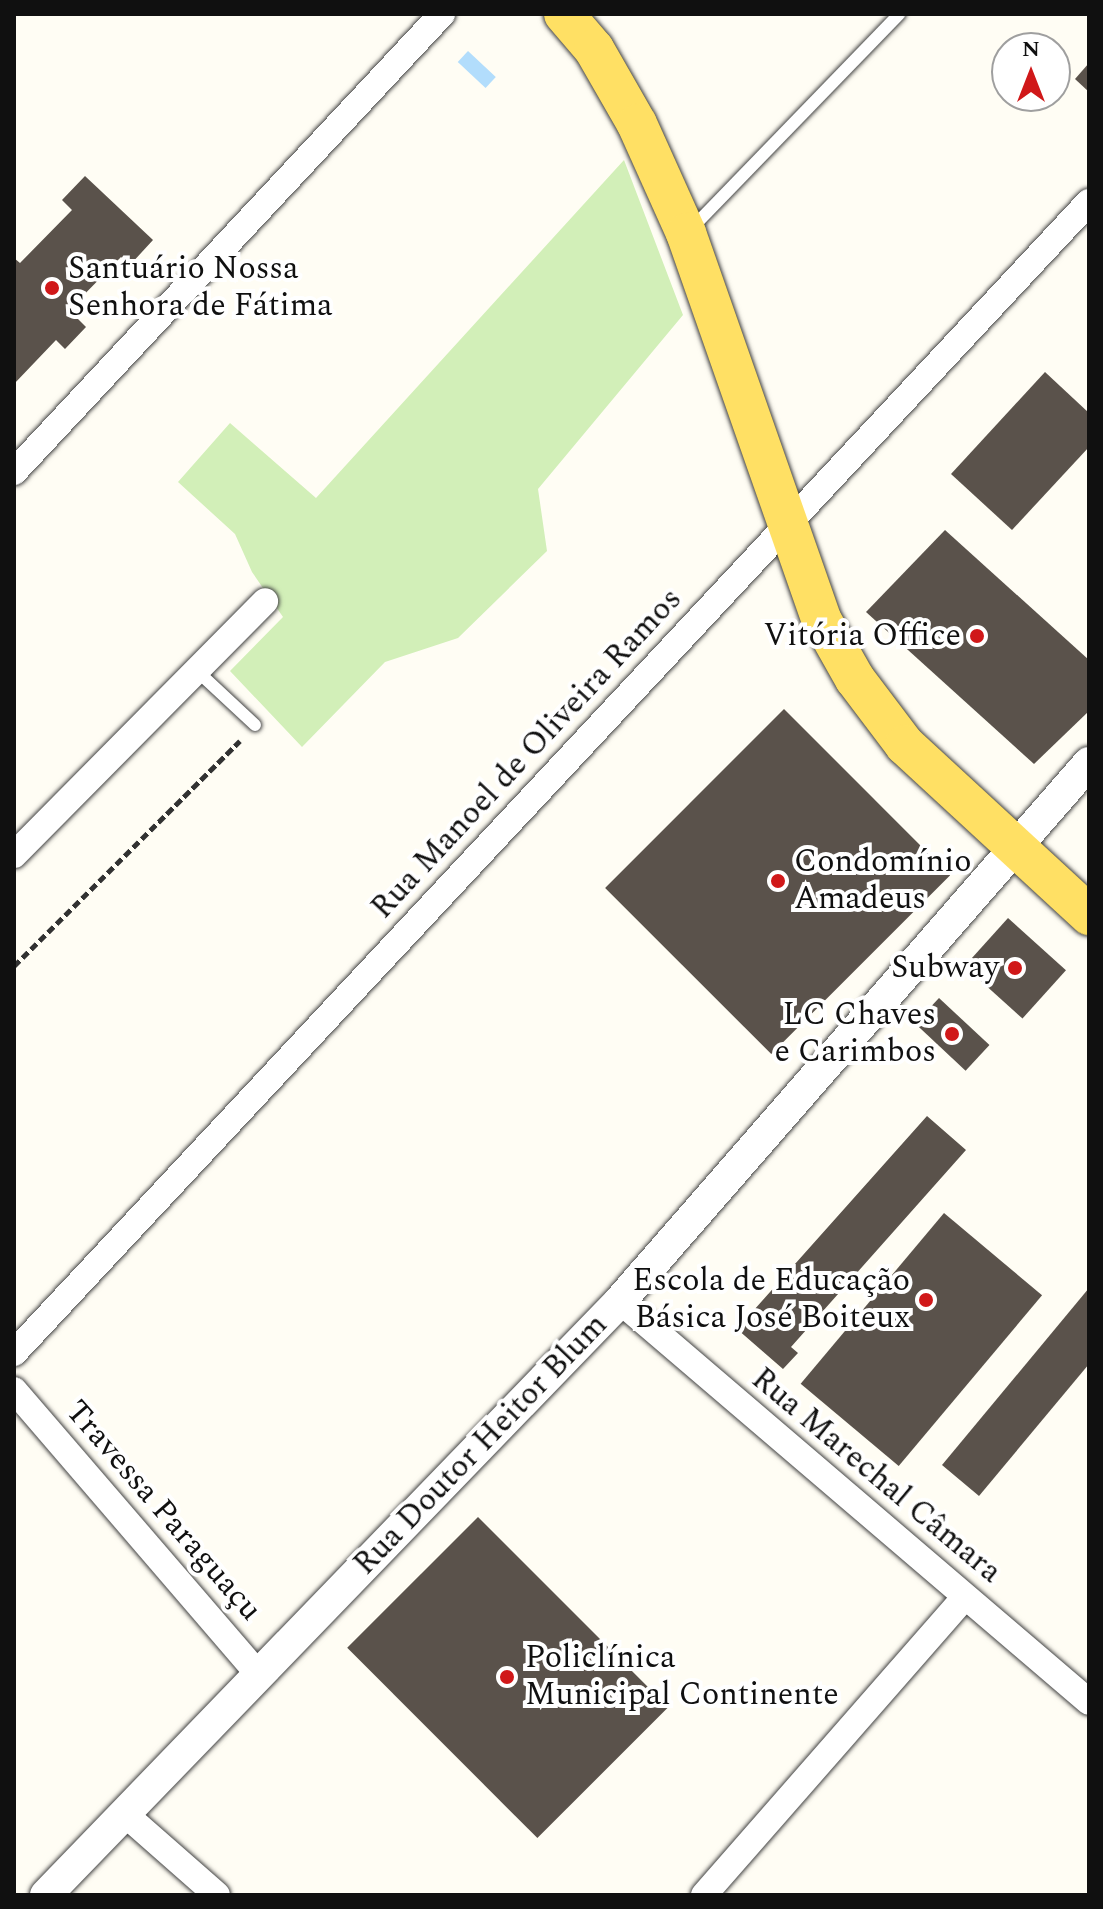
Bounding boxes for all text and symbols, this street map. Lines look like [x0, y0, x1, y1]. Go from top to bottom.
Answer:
north arrow [991, 32, 1071, 112]
text: N [1022, 33, 1040, 66]
place label: Santuário Nossa Senhora de Fátima [68, 251, 333, 326]
marker: Santuário Nossa Senhora de Fátima [43, 279, 61, 297]
street label: Rua Manoel de Oliveira Ramos [364, 581, 690, 927]
place label: Vitória Office [763, 617, 961, 655]
marker: Vitória Office [968, 627, 986, 645]
place label: Condomínio Amadeus [794, 844, 971, 919]
marker: Condomínio Amadeus [769, 872, 787, 890]
place label: Subway [891, 949, 999, 987]
marker: Subway [1006, 959, 1024, 977]
place label: LC Chaves e Carimbos [775, 997, 936, 1072]
marker: LC Chaves e Carimbos [943, 1025, 961, 1043]
place label: Escola de Educação Básica José Boiteux [632, 1263, 910, 1338]
marker: Escola de Educação Básica José Boiteux [917, 1291, 935, 1309]
street label: Rua Doutor Heitor Blum [346, 1306, 616, 1584]
street label: Rua Marechal Câmara [743, 1360, 1009, 1592]
street label: Travessa Paraguaçu [57, 1393, 269, 1629]
place label: Policlínica Municipal Continente [525, 1640, 839, 1715]
marker: Policlínica Municipal Continente [496, 1666, 518, 1688]

